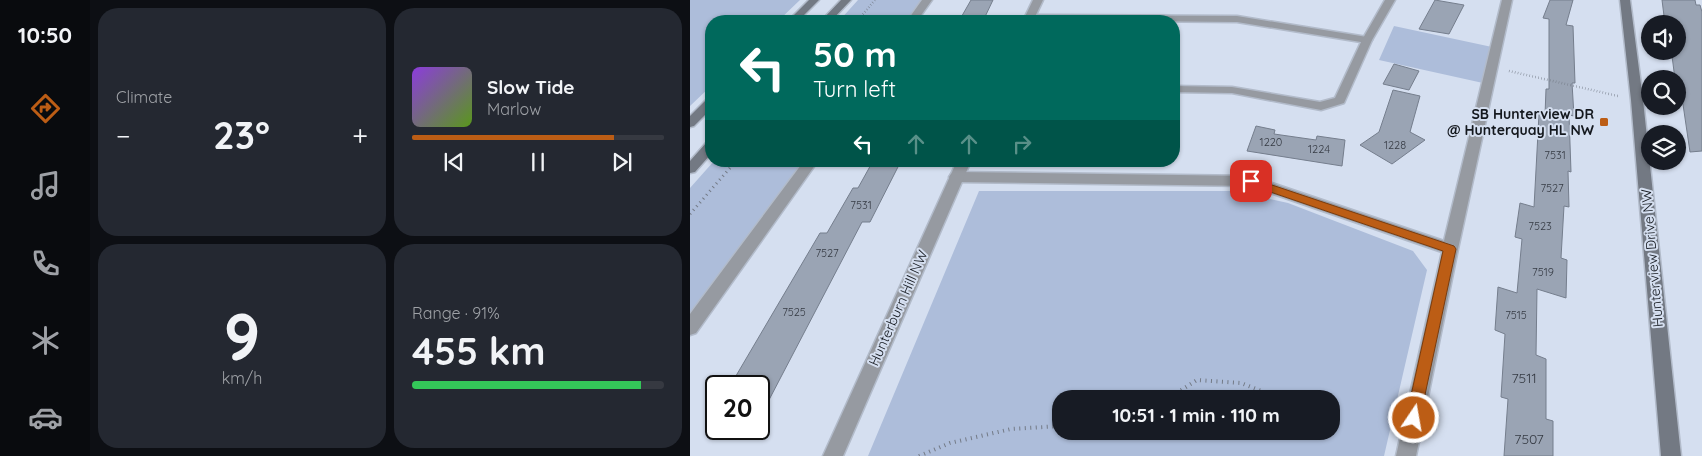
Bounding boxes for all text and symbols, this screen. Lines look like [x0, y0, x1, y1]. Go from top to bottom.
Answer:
map controls [1641, 15, 1686, 170]
button: sound [1641, 15, 1686, 60]
text: 10:50 [18, 21, 72, 49]
text: 50 m [813, 32, 897, 76]
icon: left [730, 35, 795, 100]
button: search [1641, 70, 1686, 115]
text: Slow Tide [487, 75, 575, 99]
text: Turn left [813, 75, 896, 103]
text: Climate [116, 87, 172, 107]
icon: directions [28, 91, 63, 126]
text: Marlow [487, 99, 541, 119]
place label: SB Hunterview DR @ Hunterquay HL NW [1447, 105, 1594, 139]
text: 23° [213, 111, 270, 159]
marker: SB Hunterview DR @ Hunterquay HL NW [1598, 116, 1610, 128]
text: − [116, 118, 131, 153]
text: + [352, 118, 368, 153]
button: layers [1641, 125, 1686, 170]
icon: left [849, 130, 877, 158]
icon: ahead [902, 130, 930, 158]
icon: ahead [955, 130, 983, 158]
icon: right [1008, 130, 1036, 158]
house number: 1220 [1260, 135, 1282, 149]
house number: 1228 [1384, 138, 1406, 152]
house number: 1224 [1308, 142, 1330, 156]
icon: previous [440, 148, 468, 176]
icon: pause [524, 148, 552, 176]
icon: next [608, 148, 636, 176]
house number: 7531 [1544, 148, 1566, 162]
pin [1230, 160, 1272, 202]
icon: arrive [1237, 167, 1265, 195]
icon: music [28, 168, 63, 203]
house number: 7527 [1540, 181, 1564, 195]
street label: Hunterview Drive NW [1637, 188, 1667, 328]
house number: 7531 [850, 198, 872, 212]
house number: 7523 [1528, 219, 1552, 233]
icon: phone [28, 246, 63, 281]
house number: 7527 [815, 246, 839, 260]
street label: Hunterburn Hill NW [864, 247, 932, 369]
house number: 7519 [1532, 265, 1554, 279]
text: 9 [224, 295, 260, 376]
text: Range · 91% [412, 303, 500, 323]
house number: 7525 [782, 305, 806, 319]
house number: 7515 [1505, 308, 1527, 322]
icon: climate [28, 323, 63, 358]
text: 455 km [412, 327, 545, 375]
text: km/h [222, 368, 262, 388]
house number: 7511 [1511, 369, 1537, 387]
speed limit sign: 20 [705, 375, 770, 440]
position arrow [1387, 391, 1439, 443]
icon: car [28, 400, 63, 435]
text: 10:51 · 1 min · 110 m [1112, 403, 1280, 427]
house number: 7507 [1514, 430, 1544, 448]

